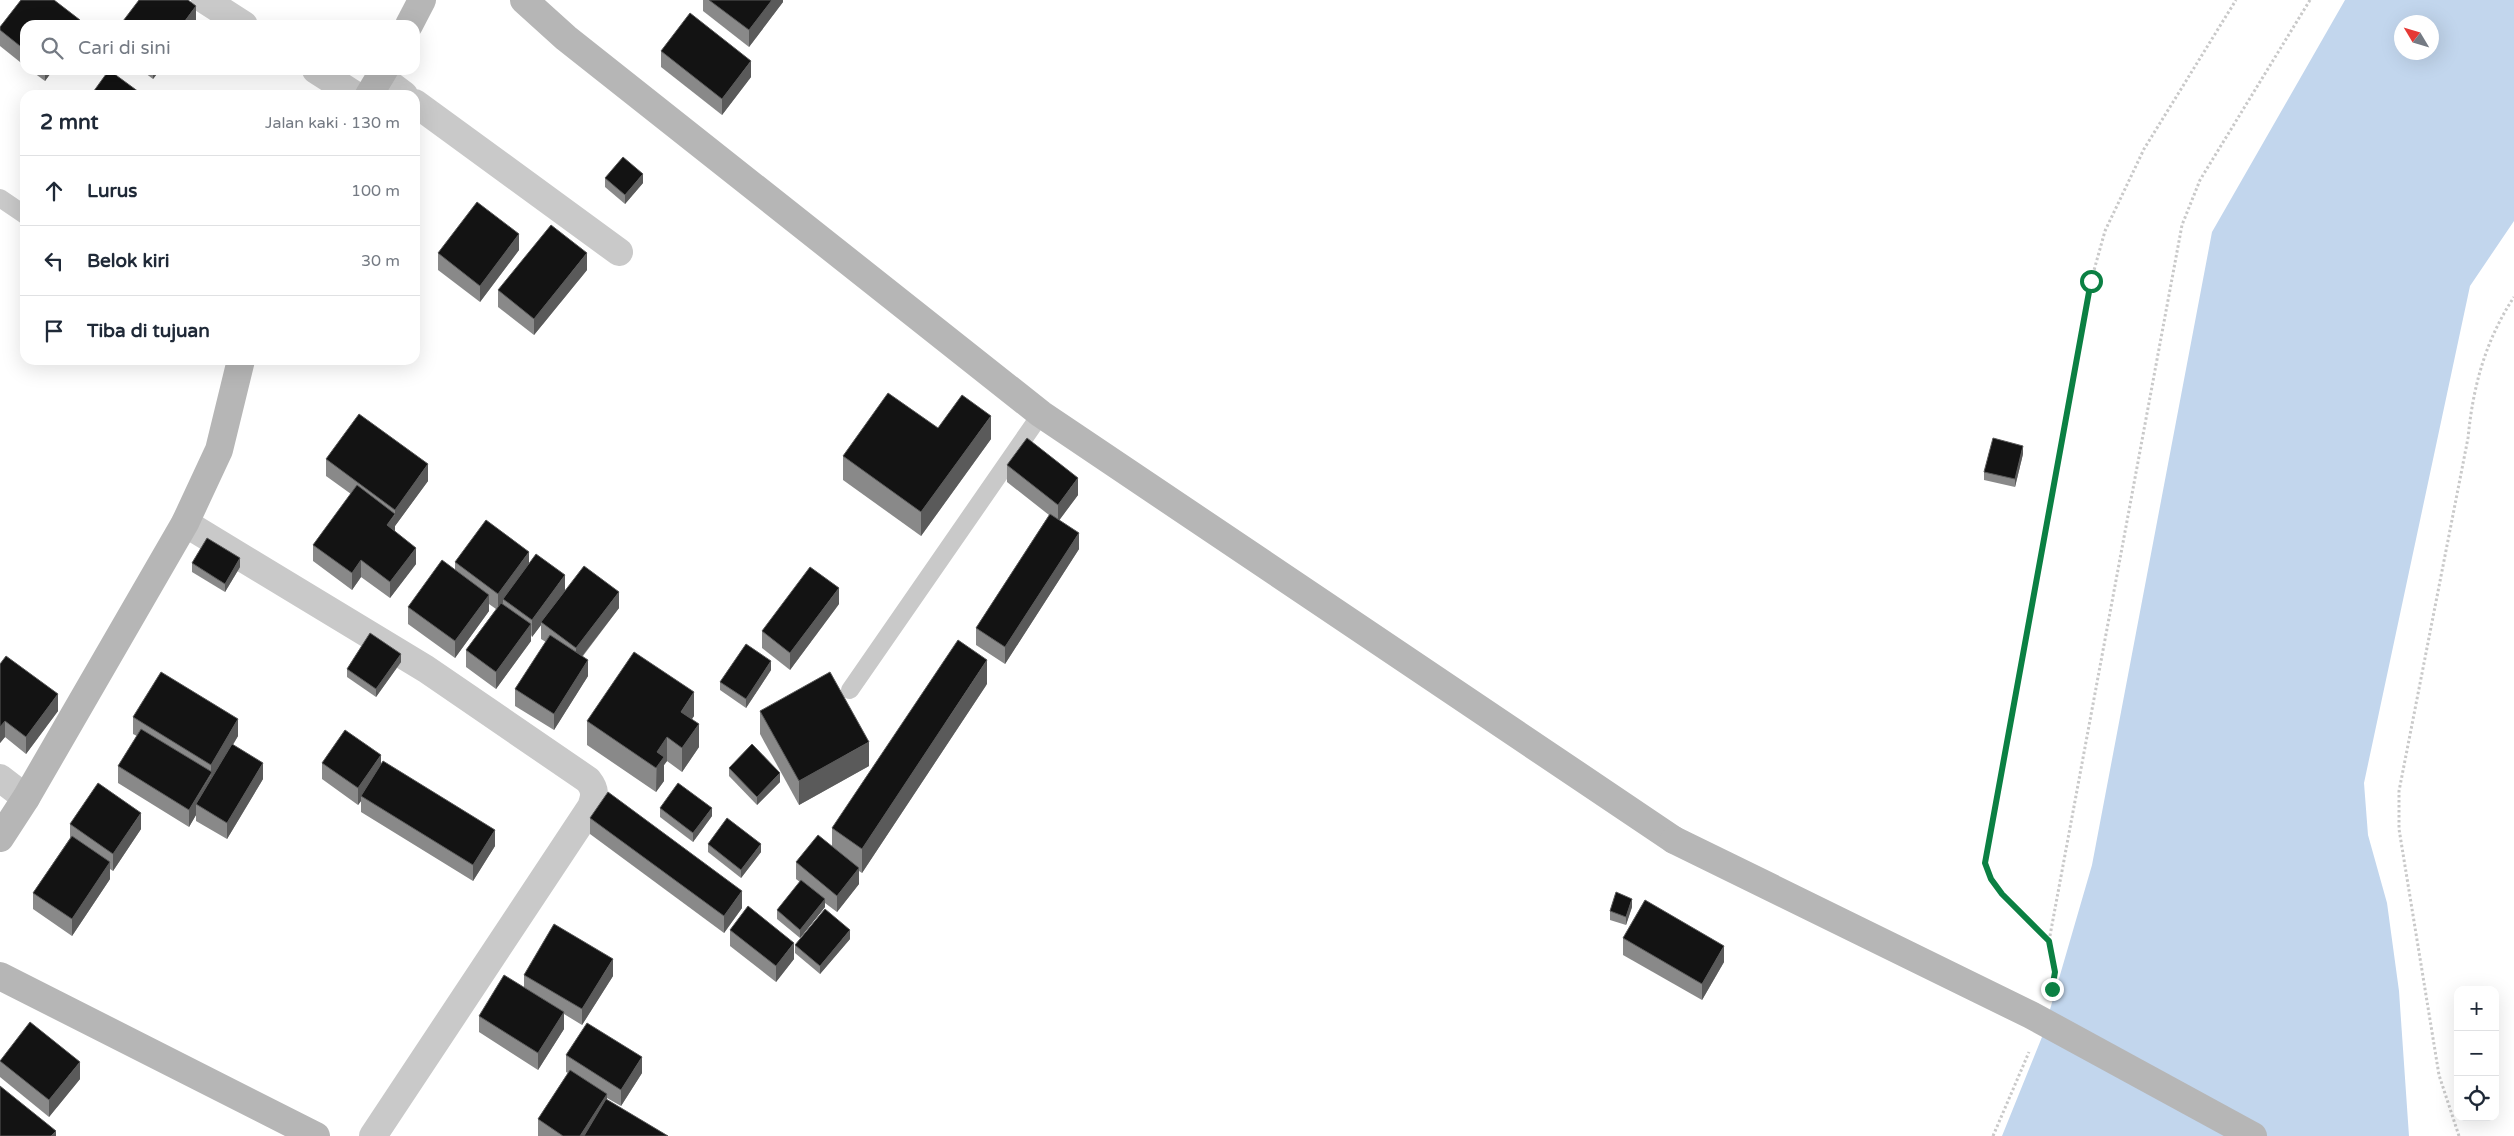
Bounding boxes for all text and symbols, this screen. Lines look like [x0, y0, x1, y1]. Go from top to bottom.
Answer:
north arrow [2394, 15, 2439, 60]
search box [20, 20, 420, 75]
icon: search [38, 34, 66, 62]
text: Cari di sini [78, 37, 171, 59]
text: 2 mnt [40, 110, 99, 135]
text: Jalan kaki · 130 m [265, 113, 400, 133]
icon: ahead [40, 177, 68, 205]
text: Lurus [87, 180, 137, 202]
text: 100 m [351, 181, 400, 201]
icon: left [40, 247, 68, 275]
text: Belok kiri [87, 250, 170, 272]
text: 30 m [361, 251, 400, 271]
route start [2080, 270, 2103, 293]
icon: arrive [40, 317, 68, 345]
text: Tiba di tujuan [87, 320, 210, 342]
route end [2041, 978, 2064, 1001]
map controls [2454, 986, 2499, 1121]
button: + [2454, 986, 2499, 1031]
button: − [2454, 1031, 2499, 1076]
button: locate [2454, 1076, 2499, 1121]

